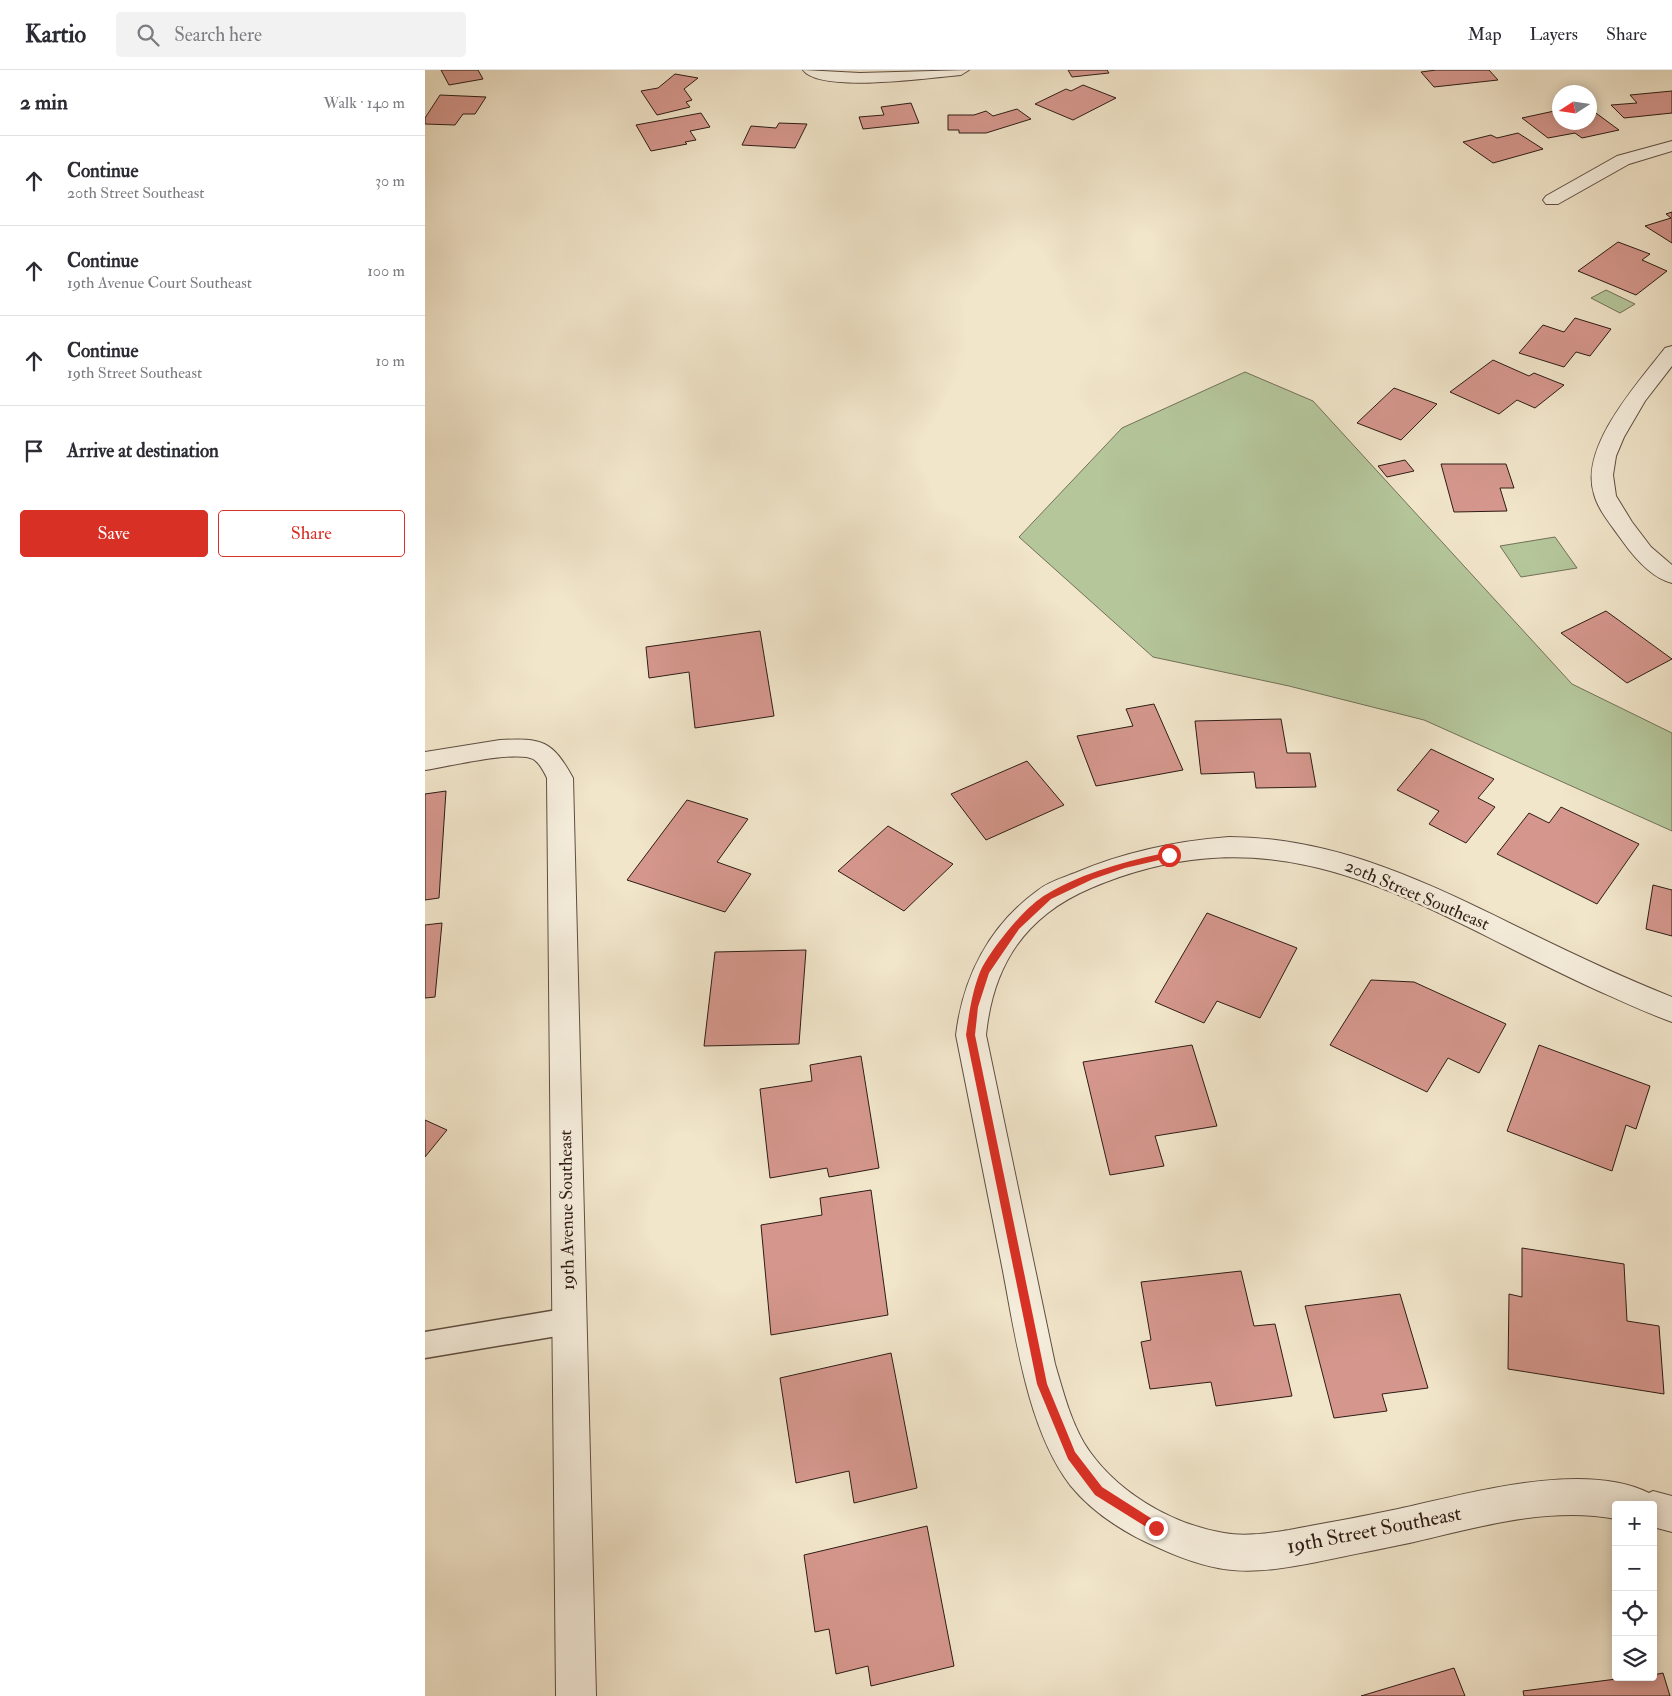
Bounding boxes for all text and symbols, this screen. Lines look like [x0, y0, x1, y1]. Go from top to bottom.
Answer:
search box [116, 12, 466, 57]
text: Kartio [25, 19, 86, 50]
icon: search [134, 21, 162, 49]
text: Search here [174, 23, 262, 47]
text: Map [1468, 23, 1502, 46]
text: Layers [1530, 23, 1578, 46]
text: Share [1606, 23, 1647, 46]
north arrow [1552, 85, 1597, 130]
text: 2 min [20, 89, 68, 116]
text: Walk · 140 m [324, 93, 405, 113]
text: Continue [67, 159, 138, 183]
icon: ahead [20, 167, 48, 195]
text: 30 m [375, 171, 405, 191]
text: 20th Street Southeast [67, 183, 205, 203]
text: Continue [67, 249, 138, 273]
icon: ahead [20, 257, 48, 285]
text: 100 m [367, 261, 405, 281]
text: 19th Avenue Court Southeast [67, 273, 252, 293]
text: Continue [67, 339, 138, 363]
icon: ahead [20, 347, 48, 375]
text: 10 m [375, 351, 405, 371]
text: 19th Street Southeast [67, 363, 202, 383]
icon: arrive [20, 437, 48, 465]
text: Arrive at destination [67, 439, 219, 463]
button: Save [20, 510, 208, 557]
button: Share [218, 510, 405, 557]
route start [1158, 844, 1181, 867]
street label: 20th Street Southeast [1341, 854, 1493, 936]
street label: 19th Avenue Southeast [554, 1129, 580, 1291]
street label: 19th Street Southeast [1284, 1500, 1464, 1560]
map controls [1612, 1501, 1657, 1681]
button: + [1612, 1501, 1657, 1546]
route end [1145, 1517, 1168, 1540]
button: − [1612, 1546, 1657, 1591]
button: locate [1612, 1591, 1657, 1636]
button: layers [1612, 1636, 1657, 1681]

